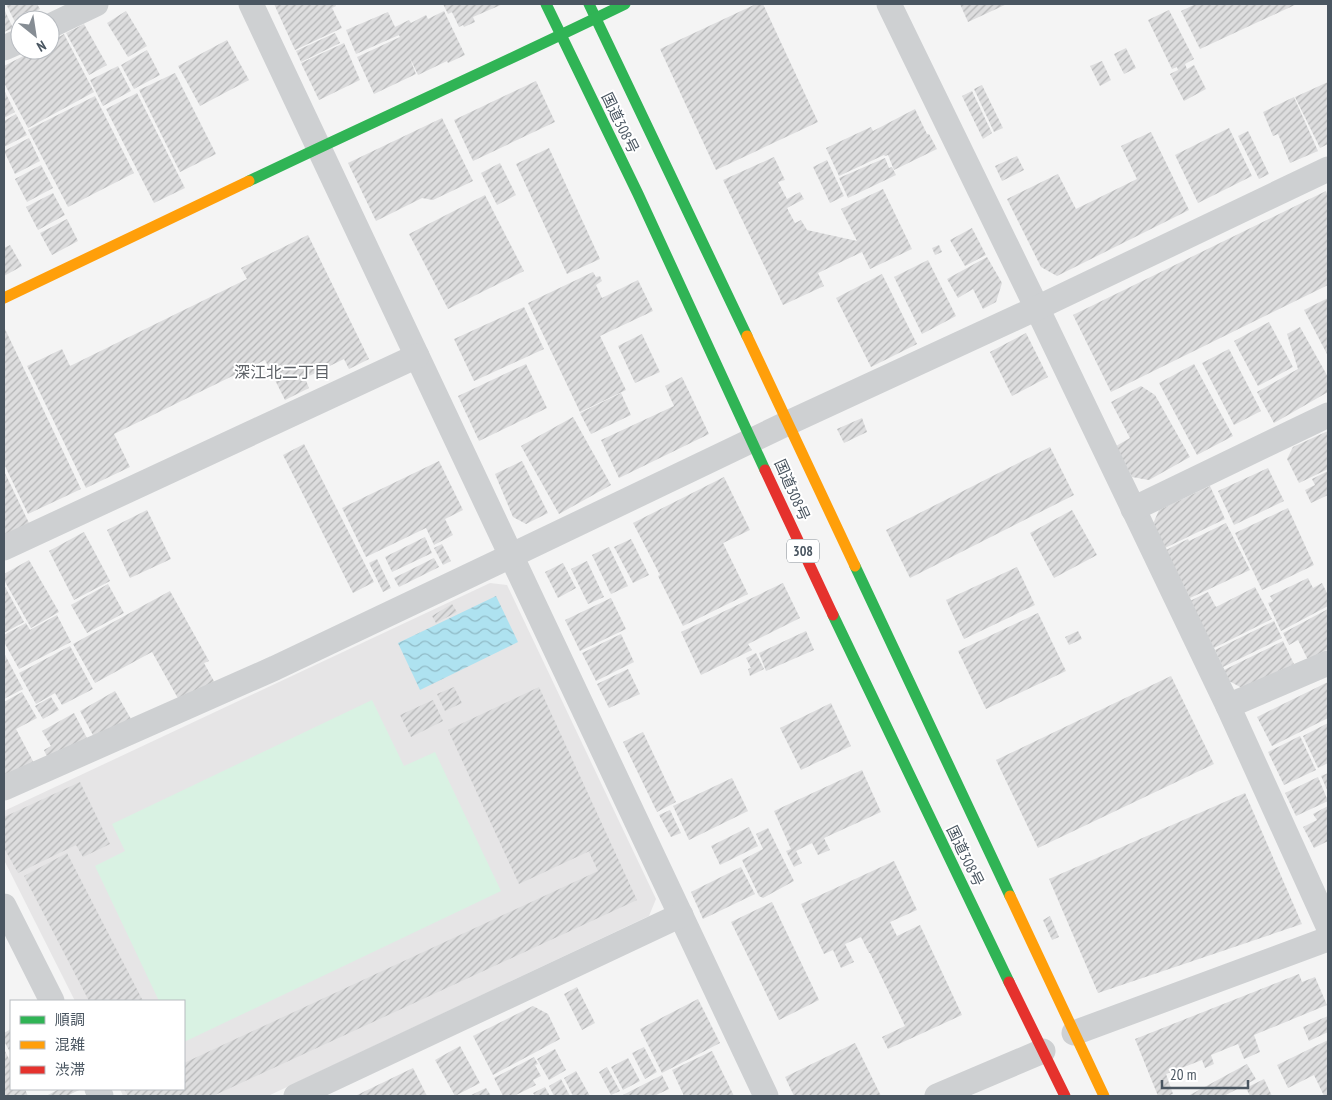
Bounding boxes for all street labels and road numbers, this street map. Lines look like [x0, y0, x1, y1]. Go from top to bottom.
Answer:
street label: 国道308号 [598, 89, 643, 156]
street label: 国道308号 [771, 456, 814, 523]
road number: 308 [787, 540, 819, 562]
street label: 国道308号 [943, 822, 988, 889]

